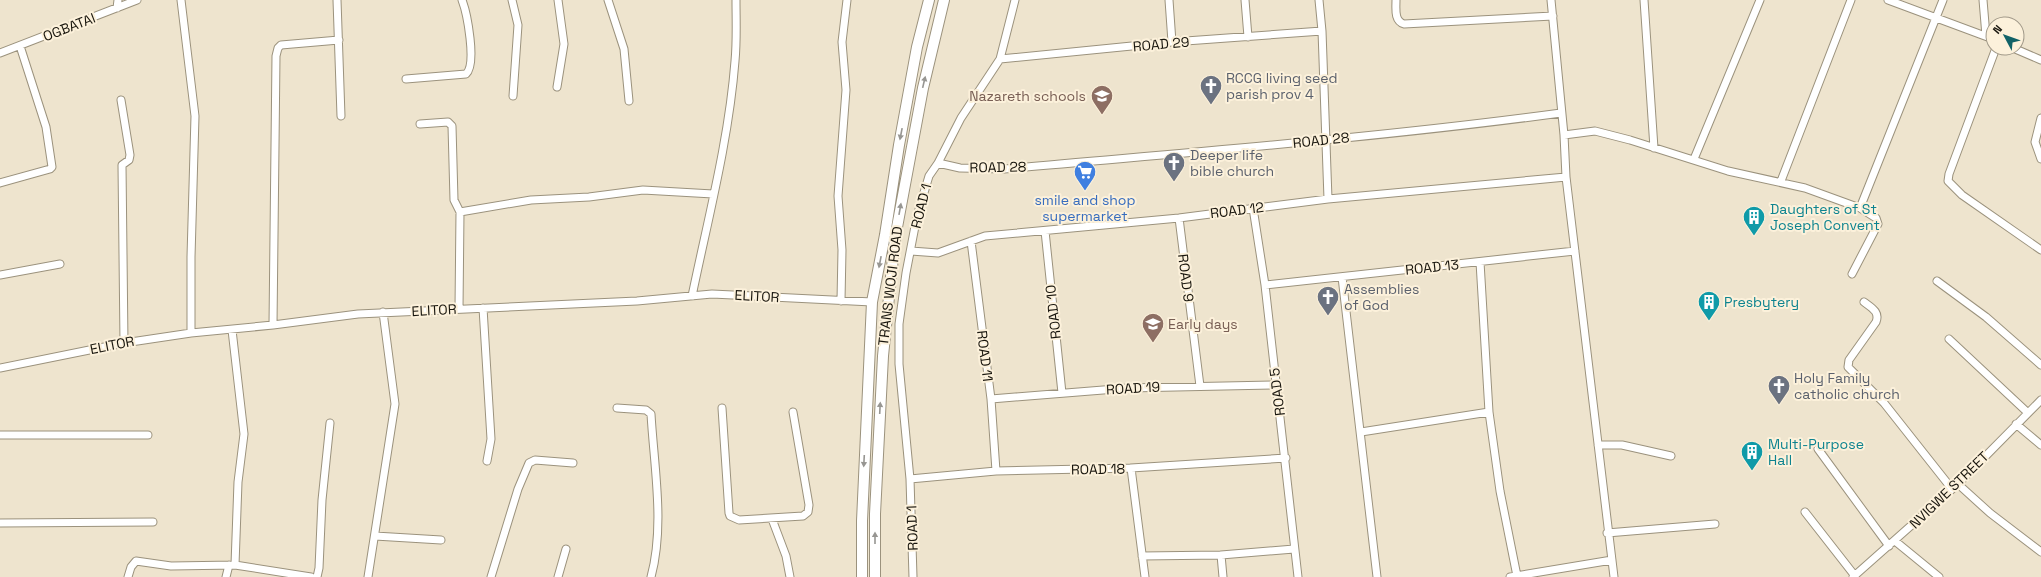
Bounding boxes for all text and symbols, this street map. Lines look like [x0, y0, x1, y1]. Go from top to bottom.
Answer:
street label: OGBATAI [40, 9, 98, 45]
north arrow [1985, 16, 2025, 56]
text: N [1990, 22, 2005, 37]
street label: ROAD 29 [1132, 33, 1190, 55]
place label: RCCG living seed parish prov 4 [1226, 69, 1338, 103]
church icon: RCCG living seed parish prov 4 [1198, 73, 1224, 106]
one-way arrow [922, 75, 928, 88]
school or university icon: Nazareth schools [1089, 83, 1115, 116]
place label: Nazareth schools [969, 87, 1086, 105]
one-way arrow [897, 128, 903, 140]
street label: ROAD 28 [1292, 128, 1351, 152]
place label: Deeper life bible church [1190, 146, 1274, 180]
church icon: Deeper life bible church [1161, 150, 1187, 183]
street label: ROAD 28 [969, 157, 1027, 176]
supermarket icon: smile and shop supermarket [1072, 159, 1098, 192]
street label: ROAD 1 [907, 182, 935, 230]
place label: smile and shop supermarket [1034, 191, 1136, 225]
street label: ROAD 12 [1209, 198, 1265, 222]
place label: Daughters of St Joseph Convent [1770, 200, 1880, 234]
one-way arrow [897, 203, 903, 215]
building icon: Daughters of St Joseph Convent [1741, 204, 1767, 237]
street label: TRANS WOJI ROAD [874, 225, 906, 347]
street label: ROAD 9 [1174, 253, 1198, 303]
street label: ROAD 13 [1404, 255, 1460, 279]
one-way arrow [876, 256, 882, 268]
place label: Assemblies of God [1344, 280, 1419, 314]
street label: ROAD 10 [1041, 284, 1065, 340]
church icon: Assemblies of God [1315, 284, 1341, 317]
street label: ELITOR [734, 286, 780, 306]
building icon: Presbytery [1696, 289, 1722, 322]
place label: Presbytery [1724, 293, 1799, 311]
street label: ELITOR [411, 300, 457, 320]
school or university icon: Early days [1140, 311, 1166, 344]
place label: Early days [1168, 315, 1238, 333]
street label: ROAD 11 [973, 329, 997, 383]
street label: ELITOR [88, 332, 136, 358]
street label: ROAD 5 [1265, 367, 1289, 417]
place label: Holy Family catholic church [1794, 369, 1900, 403]
church icon: Holy Family catholic church [1766, 373, 1792, 406]
street label: ROAD 19 [1105, 378, 1161, 398]
one-way arrow [877, 401, 883, 414]
place label: Multi-Purpose Hall [1768, 435, 1864, 469]
building icon: Multi-Purpose Hall [1739, 439, 1765, 472]
street label: NVIGWE STREET [1906, 448, 1992, 532]
one-way arrow [861, 455, 867, 468]
street label: ROAD 18 [1071, 460, 1126, 478]
street label: ROAD 1 [902, 505, 922, 551]
one-way arrow [872, 531, 878, 544]

